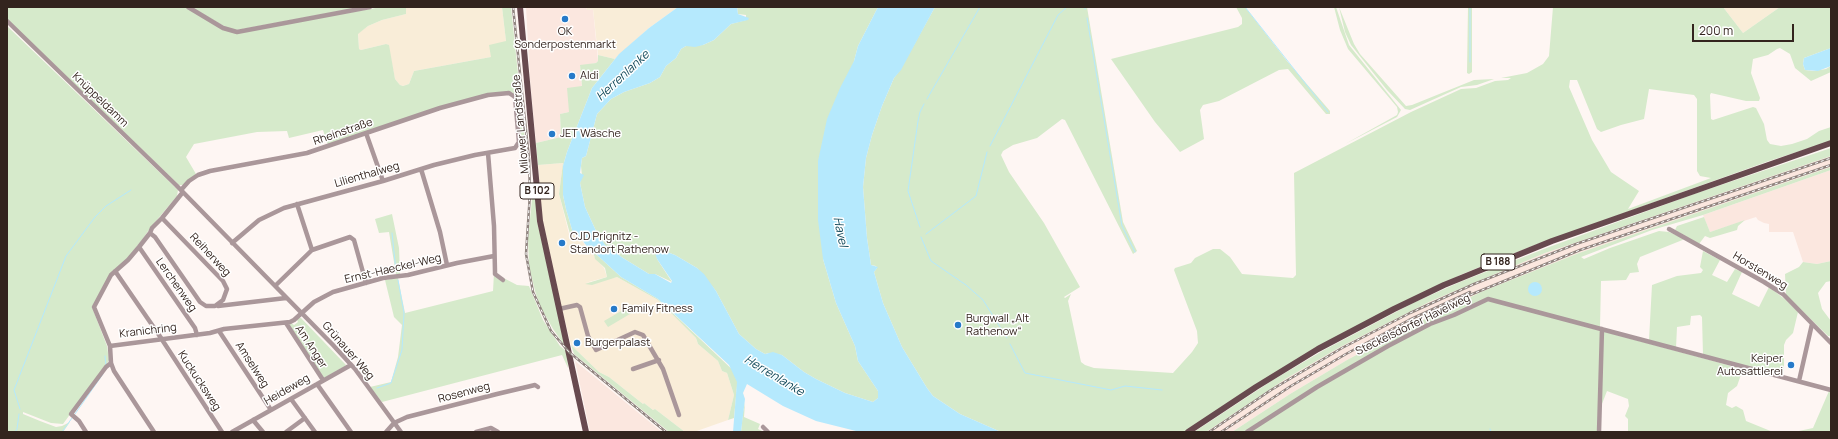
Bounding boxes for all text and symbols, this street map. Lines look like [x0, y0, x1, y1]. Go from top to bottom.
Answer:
marker: OK Sonderpostenmarkt [560, 14, 570, 24]
scale bar [1694, 16, 1796, 42]
text: 200 m [1699, 22, 1733, 39]
place label: OK Sonderpostenmarkt [514, 25, 616, 51]
water label: Herrenlanke [594, 48, 652, 104]
place label: Aldi [580, 69, 599, 83]
street label: Knüppeldamm [69, 70, 131, 130]
marker: Aldi [567, 71, 577, 81]
street label: Milower Landstraße [510, 74, 532, 174]
street label: Rheinstraße [312, 116, 374, 148]
place label: JET Wäsche [560, 127, 621, 141]
marker: JET Wäsche [547, 129, 557, 139]
street label: Lilienthalweg [333, 159, 401, 191]
road number: B 102 [520, 183, 554, 199]
water label: Havel [830, 216, 850, 248]
place label: CJD Prignitz - Standort Rathenow [570, 230, 669, 256]
street label: Reiherweg [187, 231, 233, 279]
marker: CJD Prignitz - Standort Rathenow [557, 238, 567, 248]
street label: Horstenweg [1730, 249, 1790, 293]
street label: Ernst-Haeckel-Weg [343, 251, 443, 287]
road number: B 188 [1481, 254, 1515, 270]
street label: Lerchenweg [153, 256, 199, 314]
street label: Steckelsdorfer Havelweg [1354, 291, 1472, 359]
place label: Family Fitness [622, 302, 693, 316]
marker: Family Fitness [609, 304, 619, 314]
place label: Burgwall „Alt Rathenow“ [966, 312, 1029, 338]
street label: Grünauer Weg [319, 319, 377, 383]
marker: Burgwall „Alt Rathenow“ [953, 320, 963, 330]
street label: Kranichring [119, 321, 177, 341]
street label: Am Anger [292, 323, 330, 371]
place label: Burgerpalast [585, 336, 650, 350]
marker: Burgerpalast [572, 338, 582, 348]
street label: Amselweg [232, 340, 272, 390]
street label: Kuckucksweg [175, 349, 223, 413]
place label: Keiper Autosattlerei [1717, 352, 1783, 378]
water label: Herrenlanke [742, 353, 806, 399]
marker: Keiper Autosattlerei [1786, 360, 1796, 370]
street label: Heideweg [262, 372, 312, 408]
street label: Rosenweg [437, 380, 491, 406]

